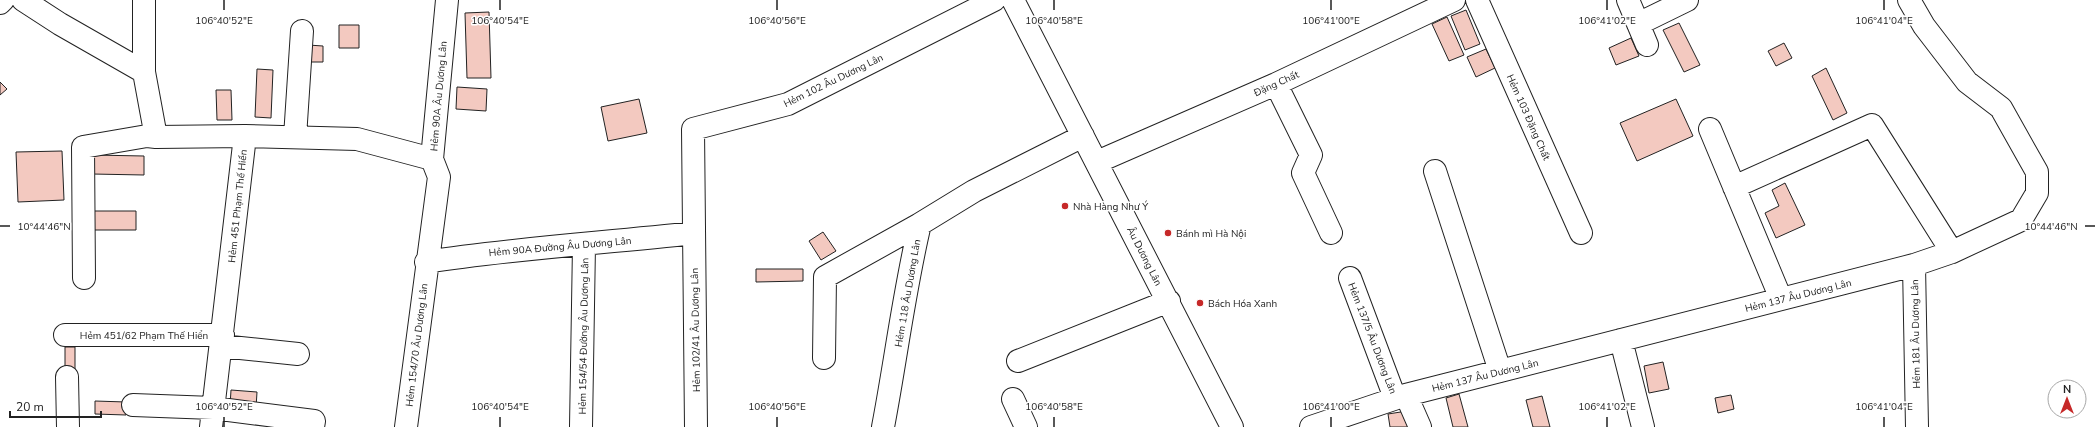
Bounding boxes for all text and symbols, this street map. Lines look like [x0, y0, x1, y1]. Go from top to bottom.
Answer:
text: 106°40'52"E [195, 14, 253, 28]
text: 106°40'54"E [471, 14, 529, 28]
text: 106°40'56"E [748, 14, 806, 28]
text: 106°40'58"E [1025, 14, 1083, 28]
text: 106°41'00"E [1302, 14, 1360, 28]
text: 106°41'02"E [1578, 14, 1636, 28]
text: 106°41'04"E [1855, 14, 1913, 28]
street label: Hẻm 90A Âu Dương Lân [427, 40, 451, 152]
street label: Hẻm 102 Âu Dương Lân [781, 51, 886, 111]
street label: Đặng Chất [1251, 68, 1302, 100]
street label: Hẻm 103 Đặng Chất [1503, 72, 1554, 163]
street label: Hẻm 451 Phạm Thế Hiển [225, 149, 251, 263]
place label: Nhà Hàng Như Ý [1073, 200, 1149, 214]
marker: Nhà Hàng Như Ý [1060, 201, 1070, 211]
text: 10°44'46"N [17, 220, 71, 234]
text: 10°44'46"N [2024, 220, 2078, 234]
street label: Âu Dương Lân [1123, 224, 1165, 288]
place label: Bánh mì Hà Nội [1176, 227, 1246, 241]
marker: Bánh mì Hà Nội [1163, 228, 1173, 238]
street label: Hẻm 90A Đường Âu Dương Lân [488, 234, 632, 260]
street label: Hẻm 118 Âu Dương Lân [892, 238, 924, 348]
street label: Hẻm 154/54 Đường Âu Dương Lân [576, 258, 592, 415]
street label: Hẻm 102/41 Âu Dương Lân [688, 268, 704, 392]
street label: Hẻm 137 Âu Dương Lân [1744, 276, 1853, 316]
street label: Hẻm 181 Âu Dương Lân [1908, 279, 1924, 389]
street label: Hẻm 137/5 Âu Dương Lân [1344, 281, 1400, 396]
street label: Hẻm 154/70 Âu Dương Lân [402, 283, 431, 408]
place label: Bách Hóa Xanh [1208, 297, 1277, 311]
marker: Bách Hóa Xanh [1195, 298, 1205, 308]
street label: Hẻm 451/62 Phạm Thế Hiển [80, 329, 208, 343]
street label: Hẻm 137 Âu Dương Lân [1431, 356, 1540, 396]
north arrow [2047, 379, 2087, 419]
text: N [2063, 382, 2071, 397]
scale bar [10, 393, 101, 419]
text: 20 m [16, 399, 44, 415]
text: 106°40'52"E [195, 400, 253, 414]
text: 106°40'54"E [471, 400, 529, 414]
text: 106°40'56"E [748, 400, 806, 414]
text: 106°40'58"E [1025, 400, 1083, 414]
text: 106°41'00"E [1302, 400, 1360, 414]
text: 106°41'02"E [1578, 400, 1636, 414]
text: 106°41'04"E [1855, 400, 1913, 414]

